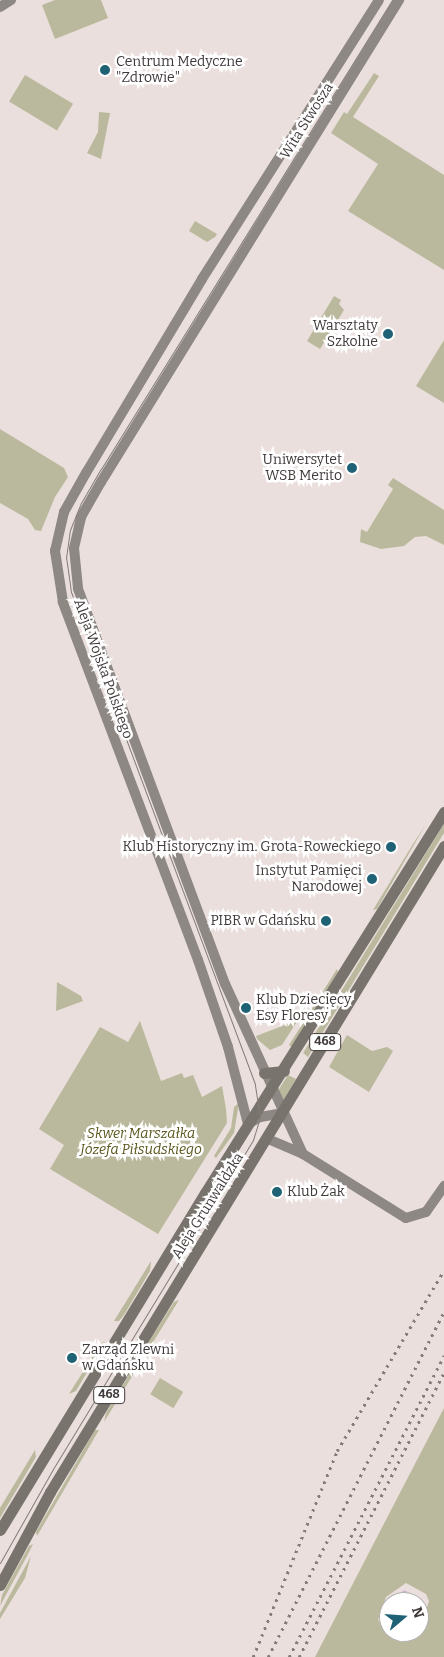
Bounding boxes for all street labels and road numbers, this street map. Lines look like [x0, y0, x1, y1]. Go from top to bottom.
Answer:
street label: Wita Stwosza [277, 80, 337, 162]
street label: Aleja Wojska Polskiego [70, 597, 136, 741]
road number: 468 [309, 1032, 341, 1052]
street label: Aleja Grunwaldzka [169, 1150, 247, 1262]
road number: 468 [93, 1386, 125, 1404]

